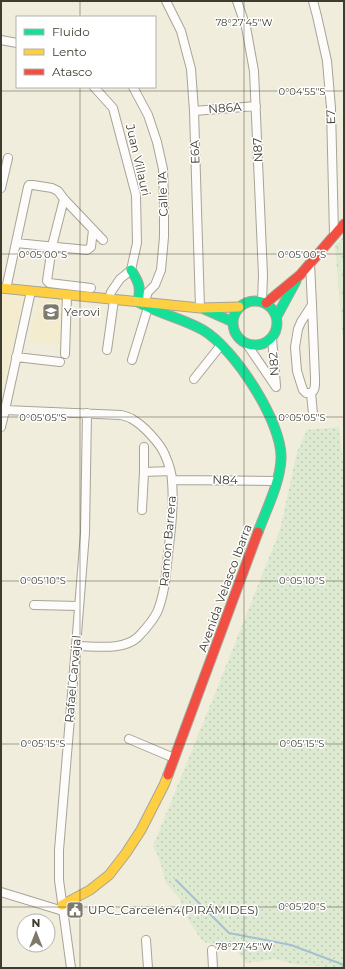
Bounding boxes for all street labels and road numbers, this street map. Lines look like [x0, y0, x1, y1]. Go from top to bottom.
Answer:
street label: N86A [208, 99, 243, 116]
street label: E7 [323, 109, 338, 125]
street label: Juan Villauri [123, 121, 154, 197]
street label: N87 [249, 137, 266, 163]
street label: E6A [187, 139, 202, 164]
street label: Calle 1A [154, 171, 171, 217]
street label: N82 [265, 351, 282, 377]
street label: N84 [212, 472, 238, 487]
street label: Ramon Barrera [156, 495, 179, 587]
street label: Avenida Velasco Ibarra [194, 522, 255, 654]
street label: Rafael Carvajal [61, 635, 84, 723]

